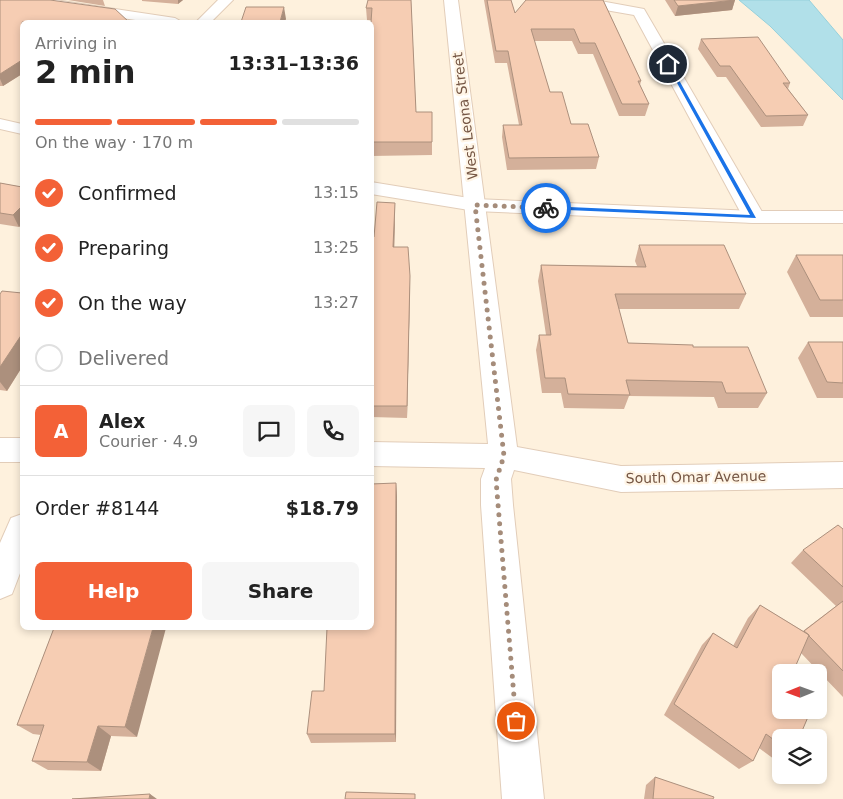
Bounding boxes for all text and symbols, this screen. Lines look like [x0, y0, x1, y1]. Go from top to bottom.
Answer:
text: Arriving in [35, 34, 117, 53]
pin [647, 43, 689, 85]
icon: home [654, 50, 682, 78]
street label: West Leona Street [449, 51, 481, 181]
text: 13:31–13:36 [229, 52, 359, 74]
text: 2 min [35, 53, 136, 91]
text: On the way · 170 m [35, 133, 193, 152]
icon: check [35, 179, 63, 207]
text: Confirmed [78, 182, 177, 204]
text: 13:15 [313, 183, 359, 202]
courier [521, 183, 571, 233]
icon: bike [532, 194, 560, 222]
icon: check [35, 234, 63, 262]
text: Preparing [78, 237, 169, 259]
text: 13:25 [313, 238, 359, 257]
icon: check [35, 289, 63, 317]
text: On the way [78, 292, 187, 314]
text: 13:27 [313, 293, 359, 312]
text: Delivered [78, 347, 169, 369]
button: chat [243, 405, 295, 457]
button: phone [307, 405, 359, 457]
text: Alex [99, 410, 145, 432]
text: A [54, 420, 68, 442]
text: Courier · 4.9 [99, 432, 198, 451]
street label: South Omar Avenue [626, 468, 766, 486]
text: Order #8144 [35, 497, 159, 519]
text: $18.79 [286, 497, 359, 519]
button: Help [35, 562, 192, 620]
button: Share [202, 562, 359, 620]
north arrow [772, 664, 828, 719]
map controls [772, 664, 827, 784]
pin [495, 700, 537, 742]
icon: bag [502, 707, 530, 735]
button: layers [772, 729, 827, 784]

